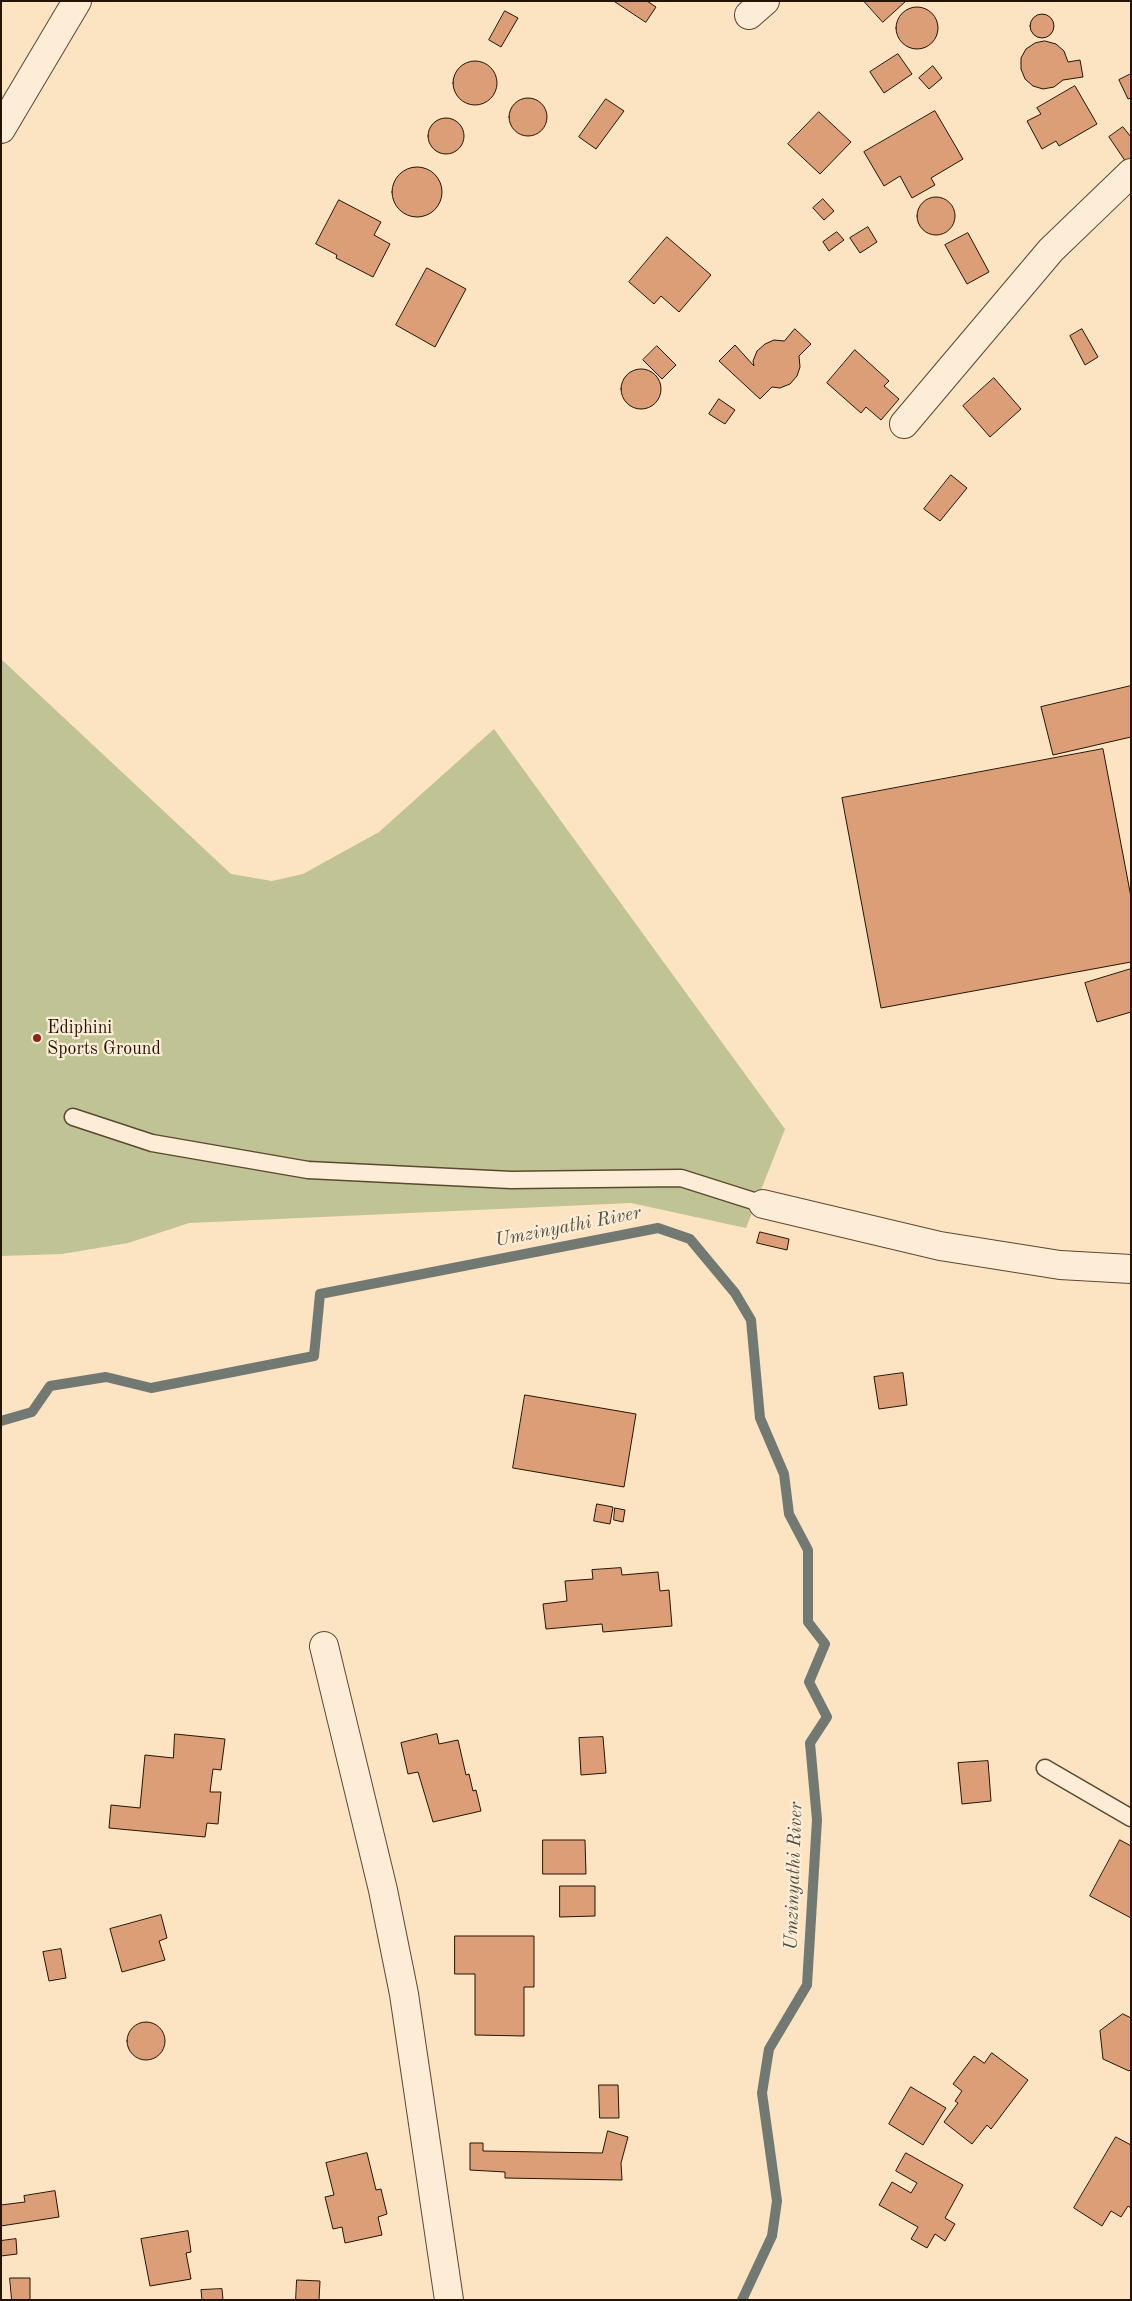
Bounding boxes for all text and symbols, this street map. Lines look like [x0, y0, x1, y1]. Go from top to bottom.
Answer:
place label: Ediphini Sports Ground [47, 1017, 161, 1060]
marker: Ediphini Sports Ground [31, 1032, 43, 1044]
water label: Umzinyathi River [493, 1202, 643, 1252]
water label: Umzinyathi River [780, 1802, 808, 1950]

